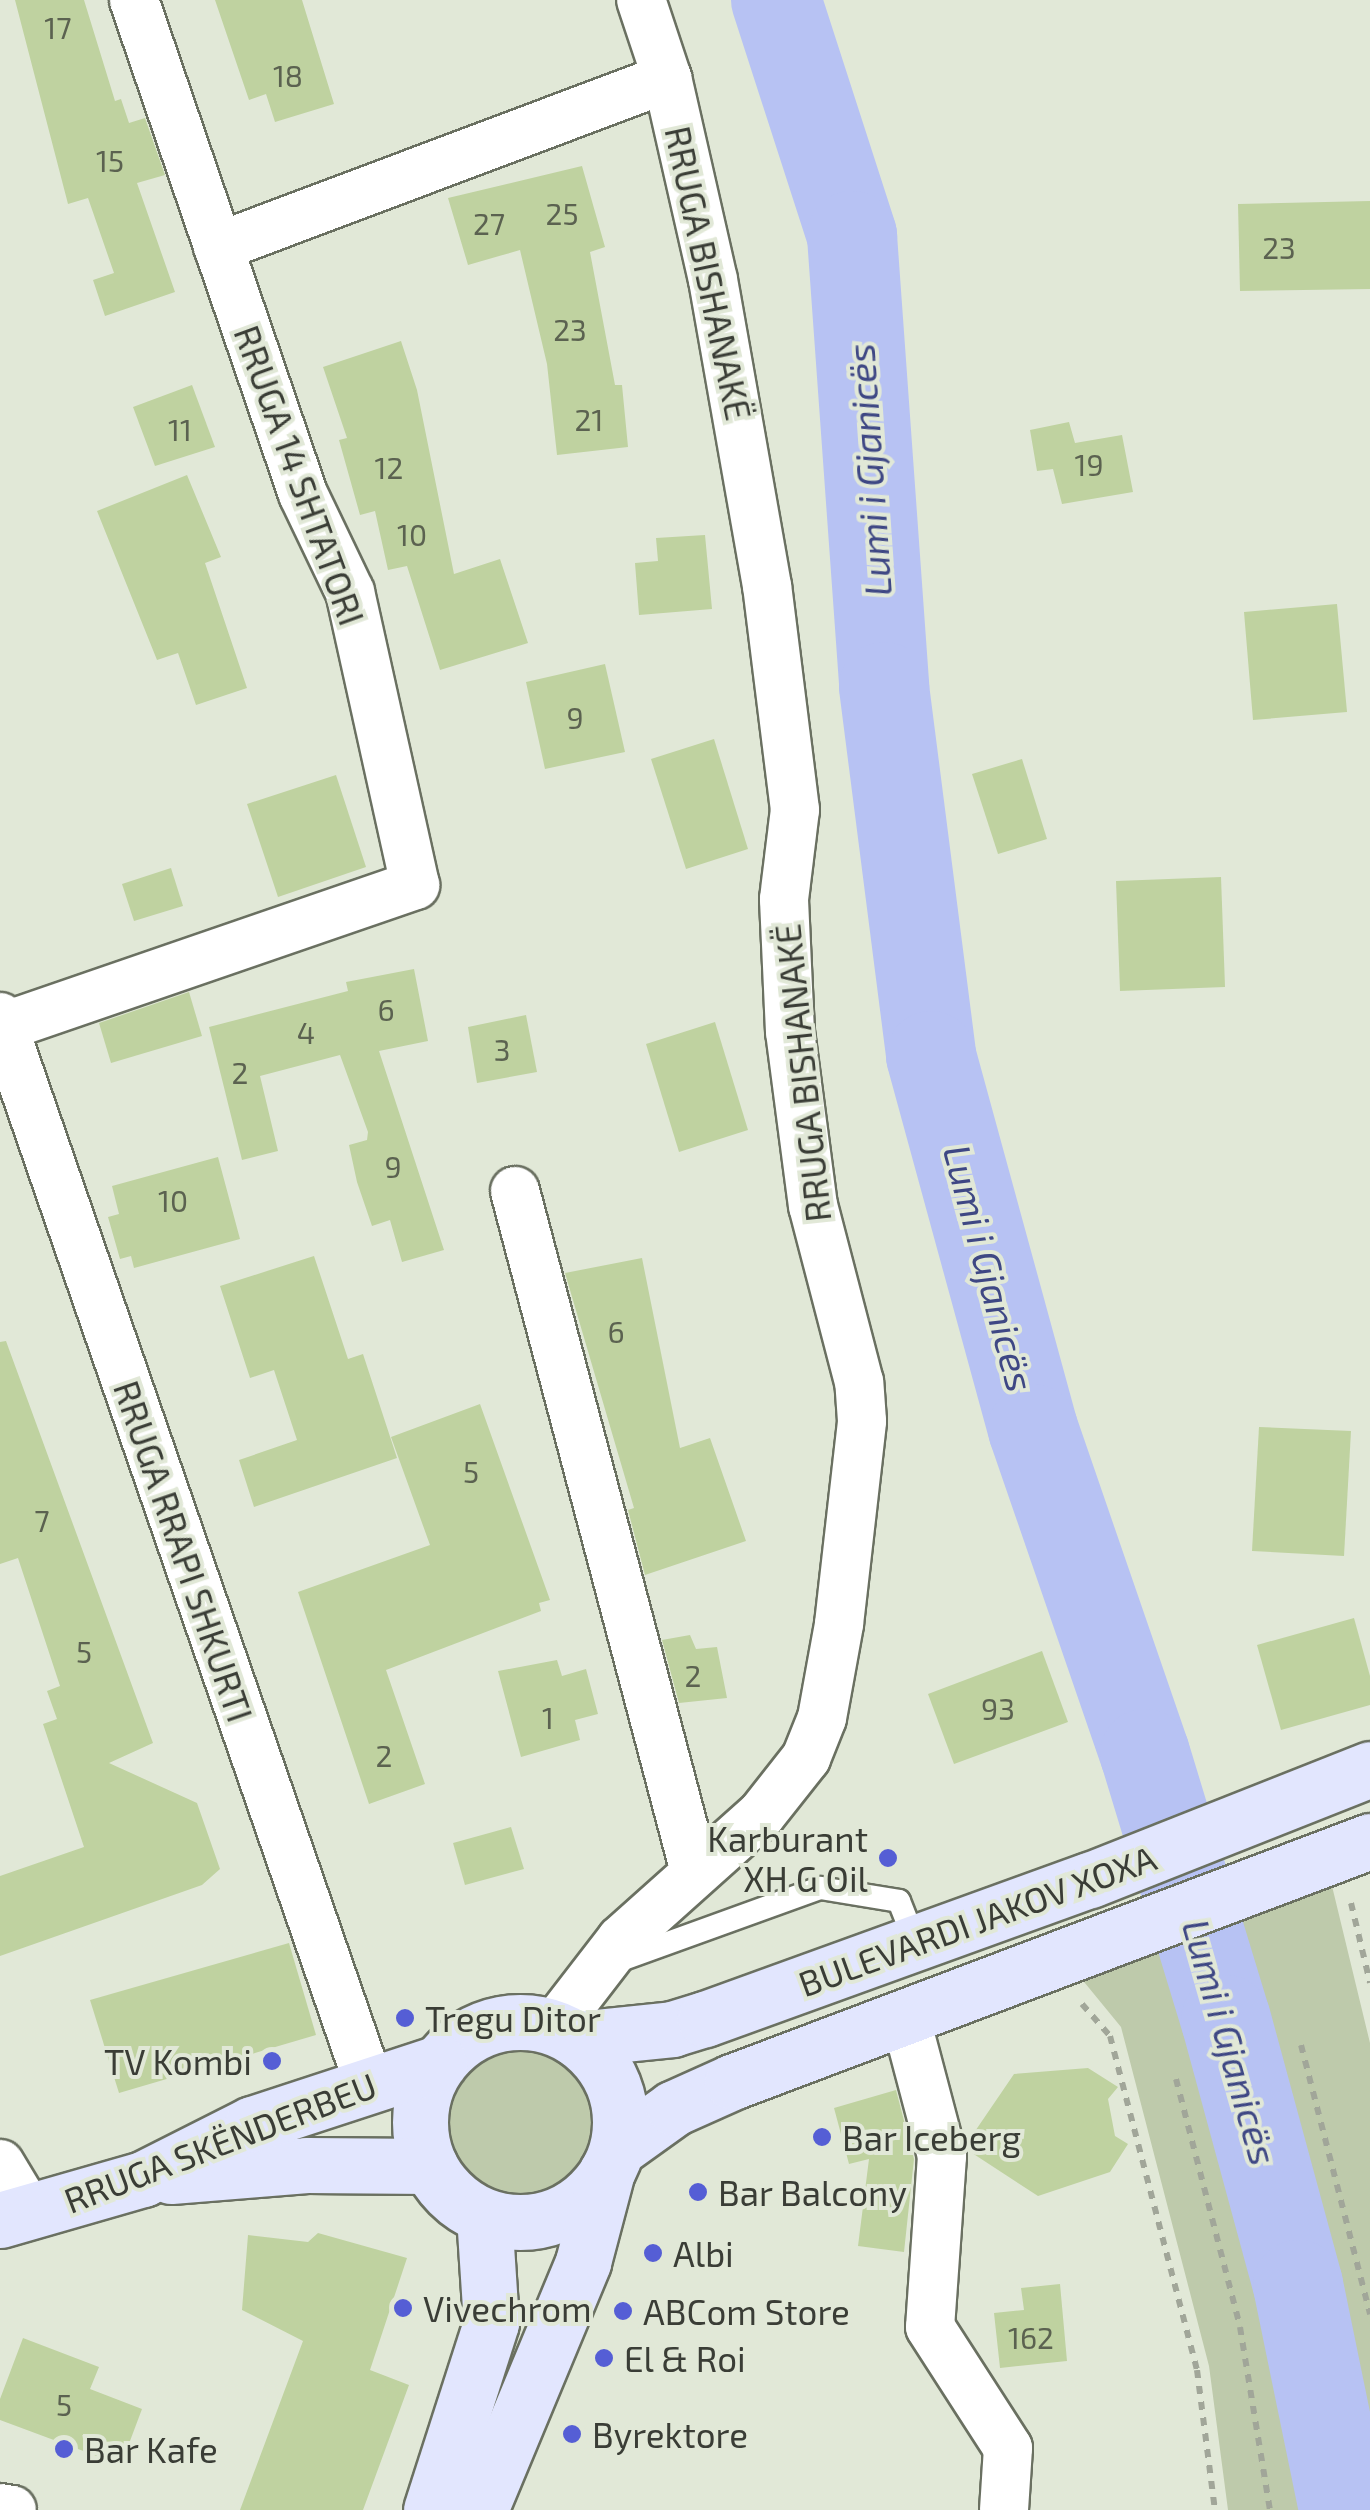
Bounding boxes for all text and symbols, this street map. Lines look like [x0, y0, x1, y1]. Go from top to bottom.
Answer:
house number: 17 [44, 9, 72, 45]
house number: 18 [273, 57, 303, 93]
street label: RRUGA BISHANAKË [657, 122, 761, 424]
house number: 15 [96, 142, 124, 178]
house number: 25 [546, 195, 578, 231]
house number: 27 [473, 205, 505, 241]
house number: 23 [1262, 229, 1296, 265]
house number: 23 [553, 311, 587, 347]
street label: RRUGA 14 SHTATORI [226, 319, 374, 631]
water label: Lumi i Gjanicës [837, 342, 901, 598]
house number: 21 [575, 401, 603, 437]
house number: 11 [168, 411, 192, 447]
house number: 19 [1074, 446, 1104, 482]
house number: 12 [375, 449, 403, 485]
house number: 10 [397, 516, 427, 552]
house number: 9 [566, 699, 584, 735]
street label: RRUGA BISHANAKË [765, 921, 839, 1225]
house number: 6 [377, 991, 395, 1027]
house number: 4 [297, 1014, 315, 1050]
house number: 3 [494, 1031, 510, 1067]
house number: 2 [232, 1054, 248, 1090]
water label: Lumi i Gjanicës [934, 1140, 1044, 1396]
house number: 9 [384, 1148, 402, 1184]
house number: 10 [158, 1182, 188, 1218]
house number: 6 [607, 1313, 625, 1349]
street label: RRUGA RRAPI SHKURTI [106, 1375, 262, 1727]
house number: 5 [463, 1453, 479, 1489]
house number: 7 [34, 1502, 50, 1538]
house number: 5 [76, 1633, 92, 1669]
house number: 2 [685, 1657, 701, 1693]
house number: 93 [981, 1690, 1015, 1726]
house number: 1 [542, 1699, 554, 1735]
house number: 2 [376, 1737, 392, 1773]
place label: Karburant XH G Oil [707, 1817, 868, 1899]
street label: BULEVARDI JAKOV XOXA [792, 1835, 1162, 2005]
marker: Karburant XH G Oil [877, 1847, 899, 1869]
water label: Lumi i Gjanicës [1173, 1914, 1287, 2170]
place label: Tregu Ditor [425, 1997, 601, 2039]
marker: Tregu Ditor [394, 2007, 416, 2029]
place label: TV Kombi [103, 2040, 252, 2082]
marker: TV Kombi [261, 2050, 283, 2072]
street label: RRUGA SKËNDERBEU [58, 2063, 382, 2221]
place label: Bar Iceberg [842, 2116, 1022, 2158]
marker: Bar Iceberg [811, 2126, 833, 2148]
place label: Bar Balcony [718, 2171, 908, 2213]
marker: Bar Balcony [687, 2181, 709, 2203]
place label: Albi [673, 2232, 734, 2274]
marker: Albi [642, 2242, 664, 2264]
place label: Vivechrom [423, 2287, 592, 2329]
place label: ABCom Store [643, 2290, 850, 2332]
marker: Vivechrom [392, 2297, 414, 2319]
marker: ABCom Store [612, 2300, 634, 2322]
house number: 162 [1008, 2319, 1054, 2355]
place label: El & Roi [624, 2337, 747, 2379]
marker: El & Roi [593, 2347, 615, 2369]
house number: 5 [56, 2386, 72, 2422]
place label: Byrektore [592, 2413, 748, 2455]
marker: Byrektore [561, 2423, 583, 2445]
place label: Bar Kafe [84, 2428, 218, 2470]
marker: Bar Kafe [53, 2438, 75, 2460]

